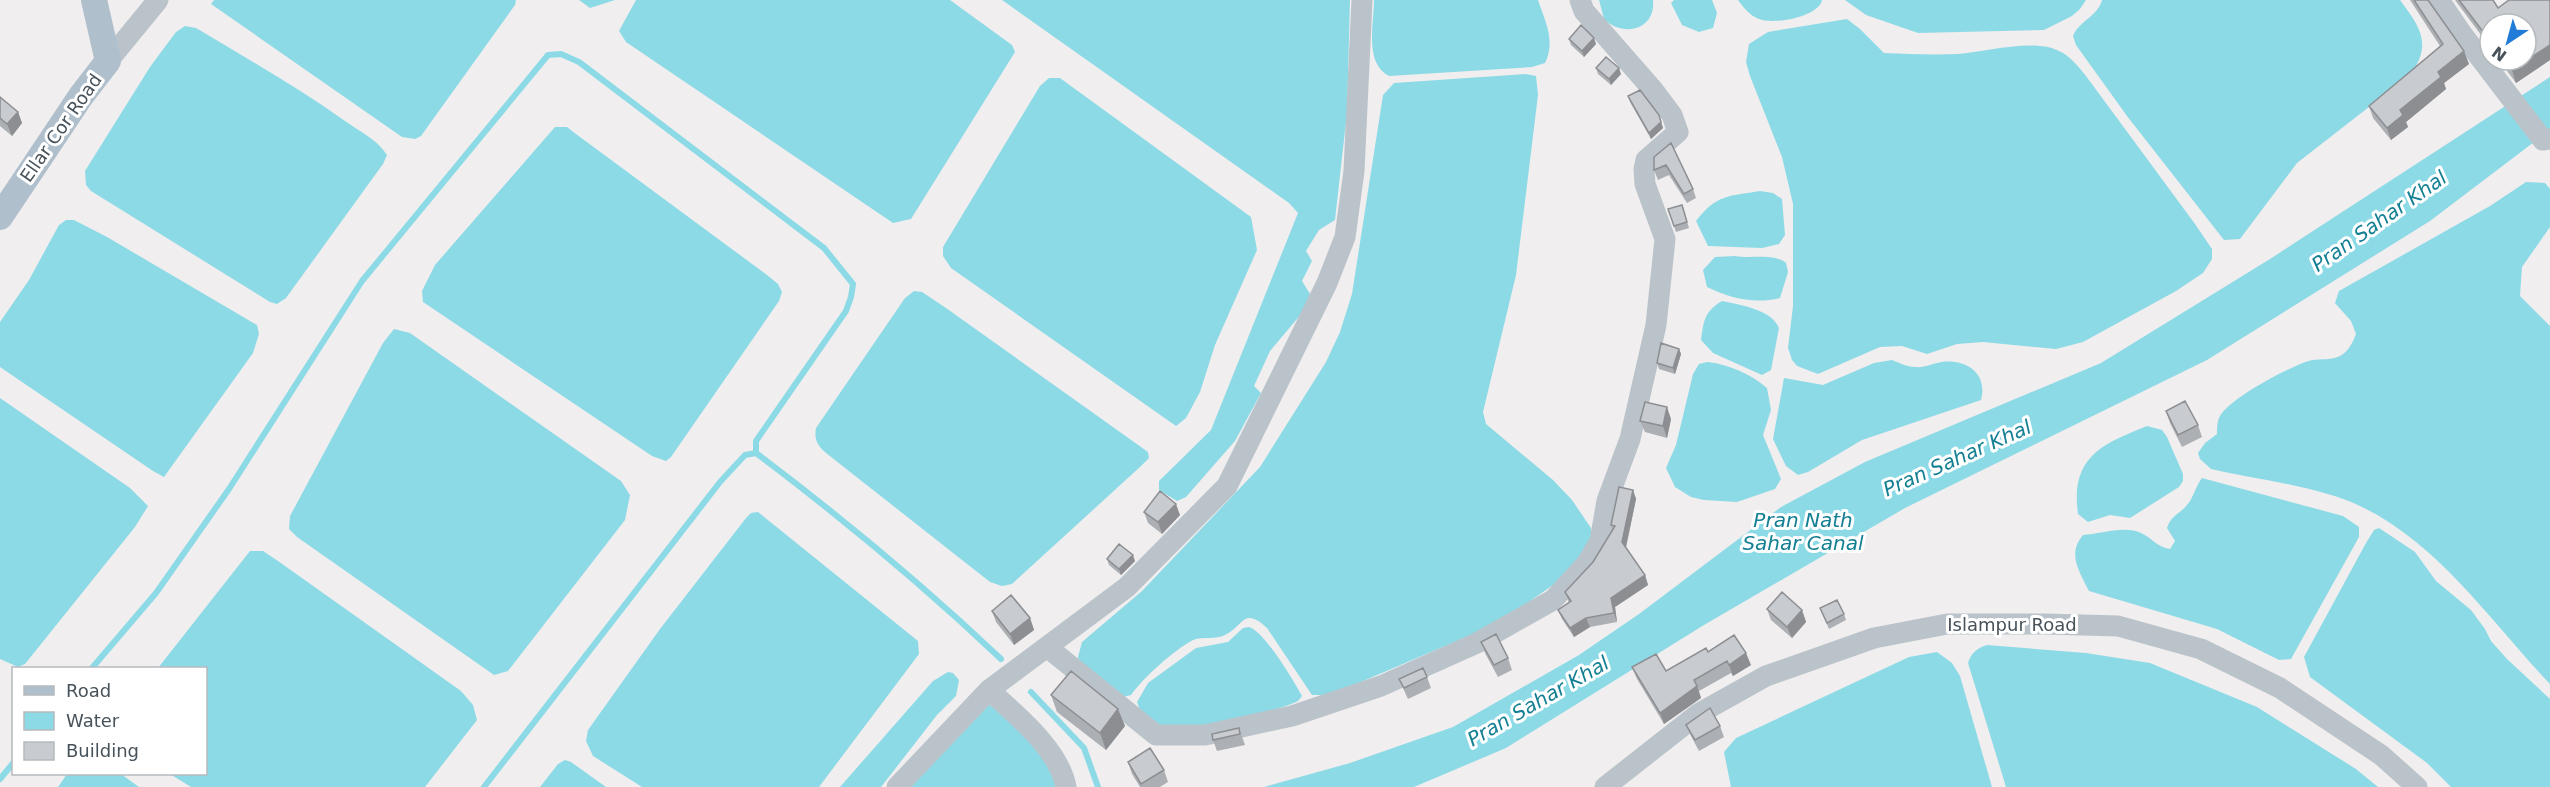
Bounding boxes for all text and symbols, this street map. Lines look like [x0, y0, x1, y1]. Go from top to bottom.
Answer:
north arrow [2478, 12, 2538, 72]
text: N [2488, 42, 2510, 65]
street label: Ellar Cor Road [15, 70, 106, 186]
water label: Pran Sahar Khal [2307, 165, 2452, 277]
water label: Pran Sahar Khal [1879, 414, 2035, 501]
water label: Pran Nath Sahar Canal [1742, 508, 1864, 555]
street label: Islampur Road [1947, 614, 2077, 635]
water label: Pran Sahar Khal [1463, 650, 1614, 751]
legend [12, 667, 207, 775]
text: Road [66, 680, 111, 701]
text: Water [66, 710, 120, 731]
text: Building [66, 740, 139, 761]

